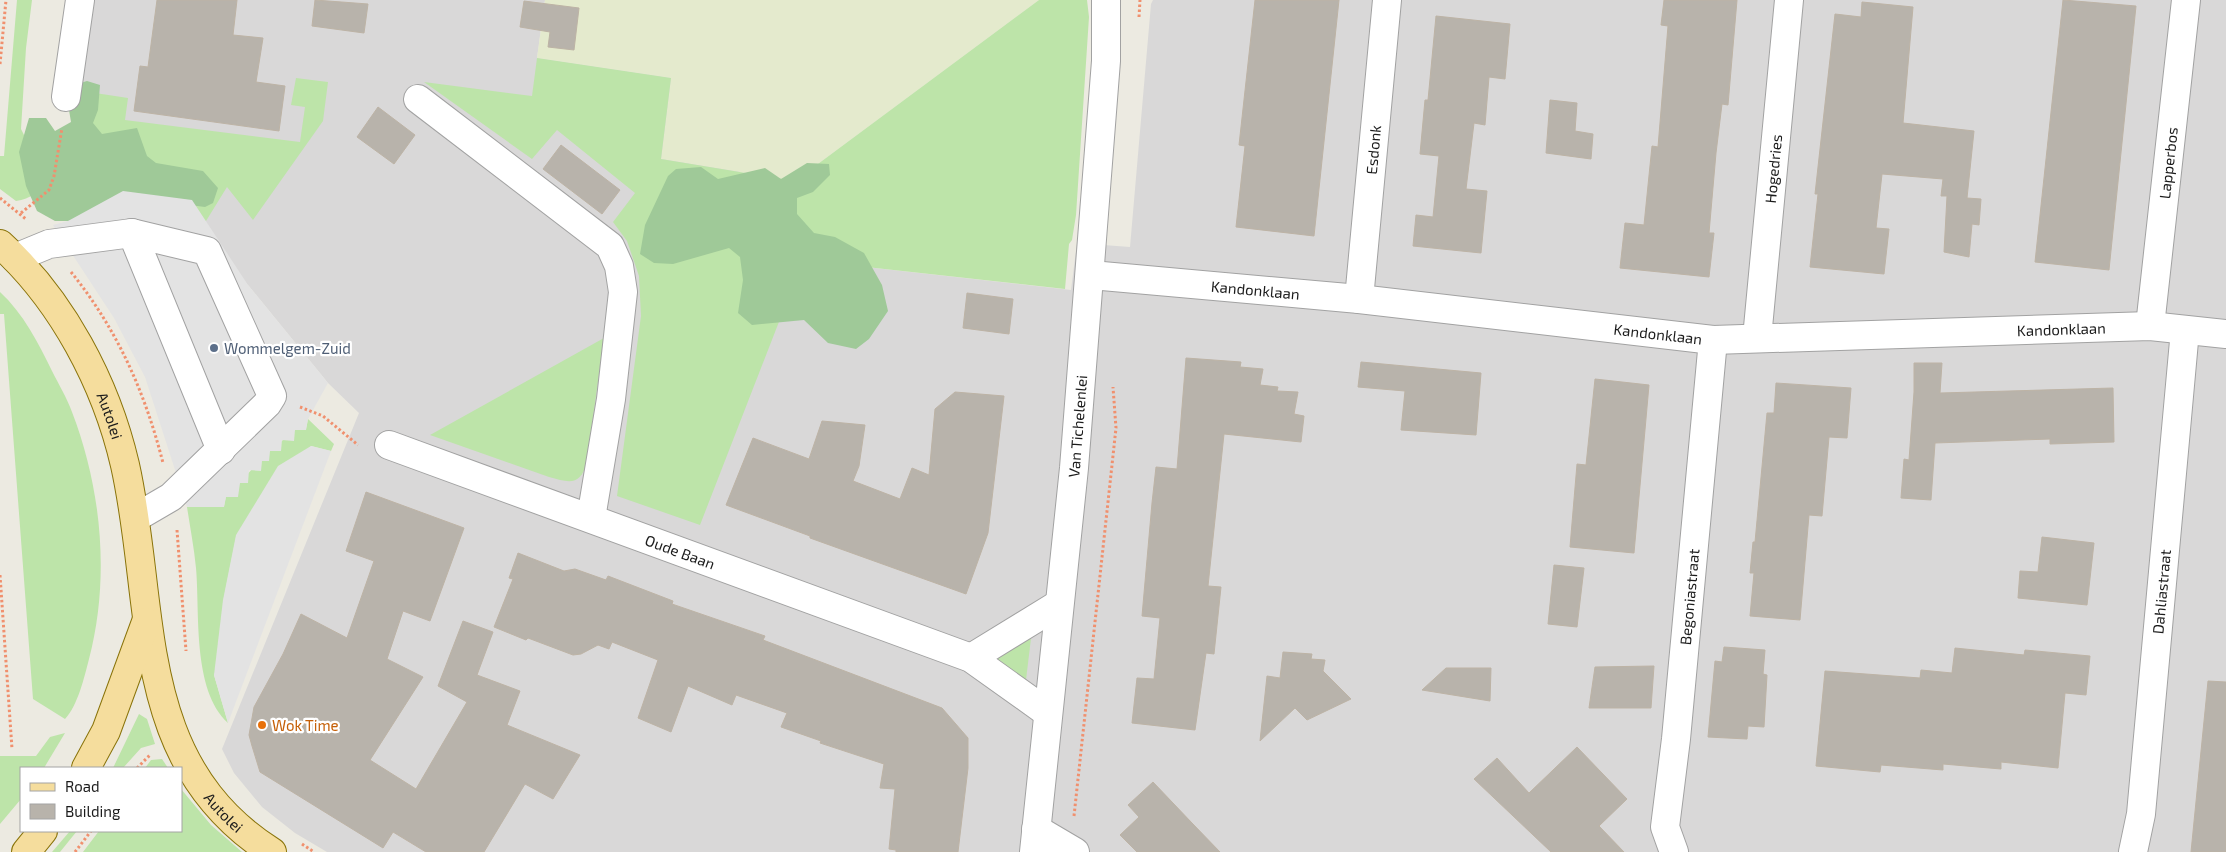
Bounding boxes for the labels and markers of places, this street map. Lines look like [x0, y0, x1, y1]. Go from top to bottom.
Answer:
place label: Wommelgem-Zuid [224, 339, 351, 357]
marker: Wommelgem-Zuid [208, 342, 220, 354]
place label: Wok Time [272, 716, 339, 734]
marker: Wok Time [256, 719, 268, 731]

